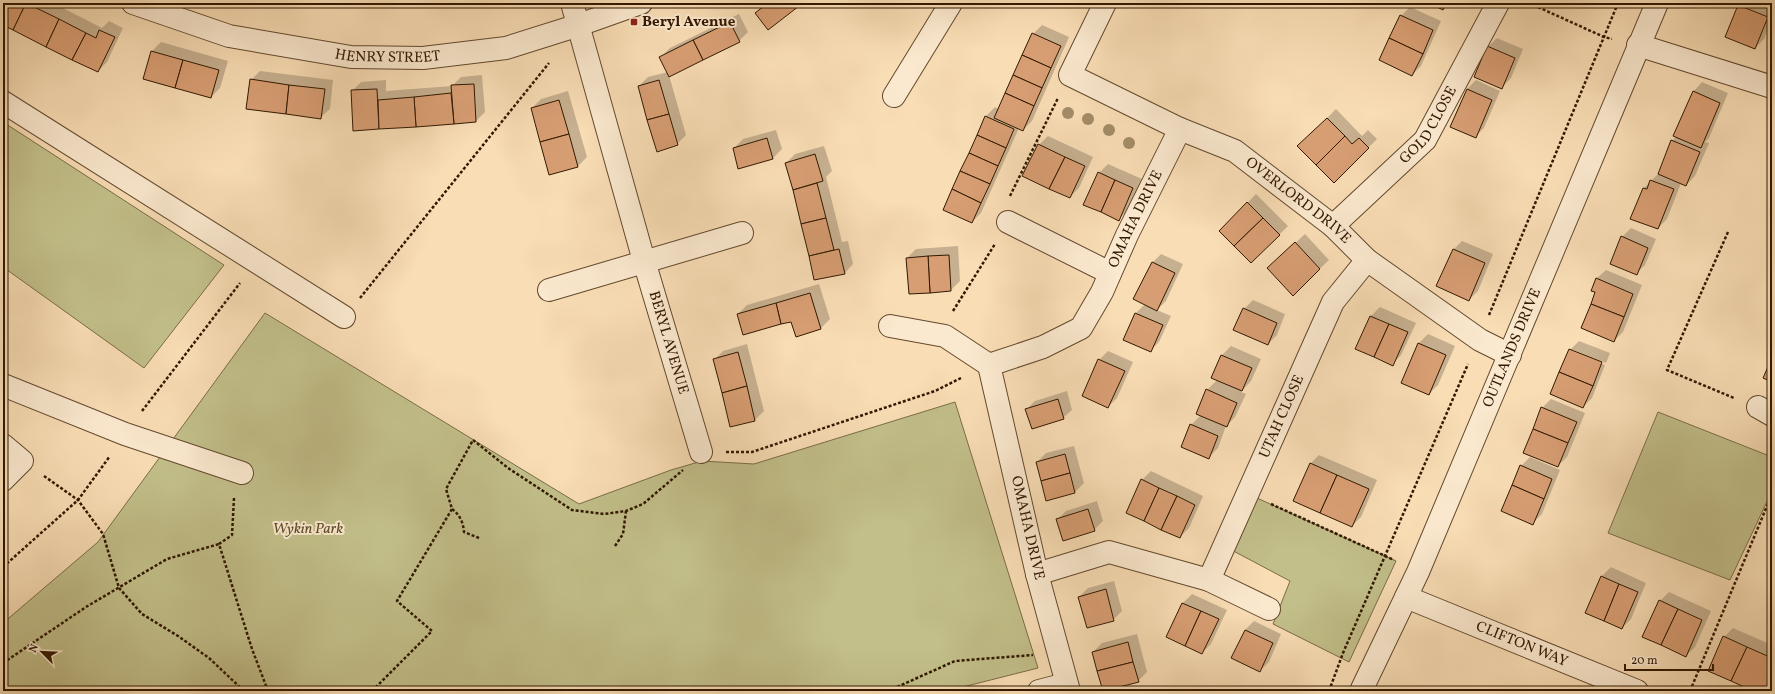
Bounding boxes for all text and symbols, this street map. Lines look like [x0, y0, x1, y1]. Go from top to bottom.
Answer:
place label: Beryl Avenue [642, 12, 736, 33]
marker: Beryl Avenue [629, 17, 639, 27]
street label: HENRY STREET [333, 44, 442, 69]
street label: GOLD CLOSE [1395, 83, 1462, 169]
street label: OVERLORD DRIVE [1241, 152, 1356, 249]
street label: OMAHA DRIVE [1103, 167, 1168, 271]
street label: OUTLANDS DRIVE [1478, 285, 1547, 411]
street label: BERYL AVENUE [643, 288, 694, 397]
street label: UTAH CLOSE [1254, 372, 1310, 462]
street label: OMAHA DRIVE [1005, 474, 1049, 582]
park label: Wykin Park [273, 519, 343, 540]
street label: CLIFTON WAY [1473, 616, 1571, 672]
north arrow [22, 632, 62, 672]
text: N [26, 642, 43, 655]
scale bar [1625, 646, 1713, 672]
text: 20 m [1631, 653, 1658, 669]

